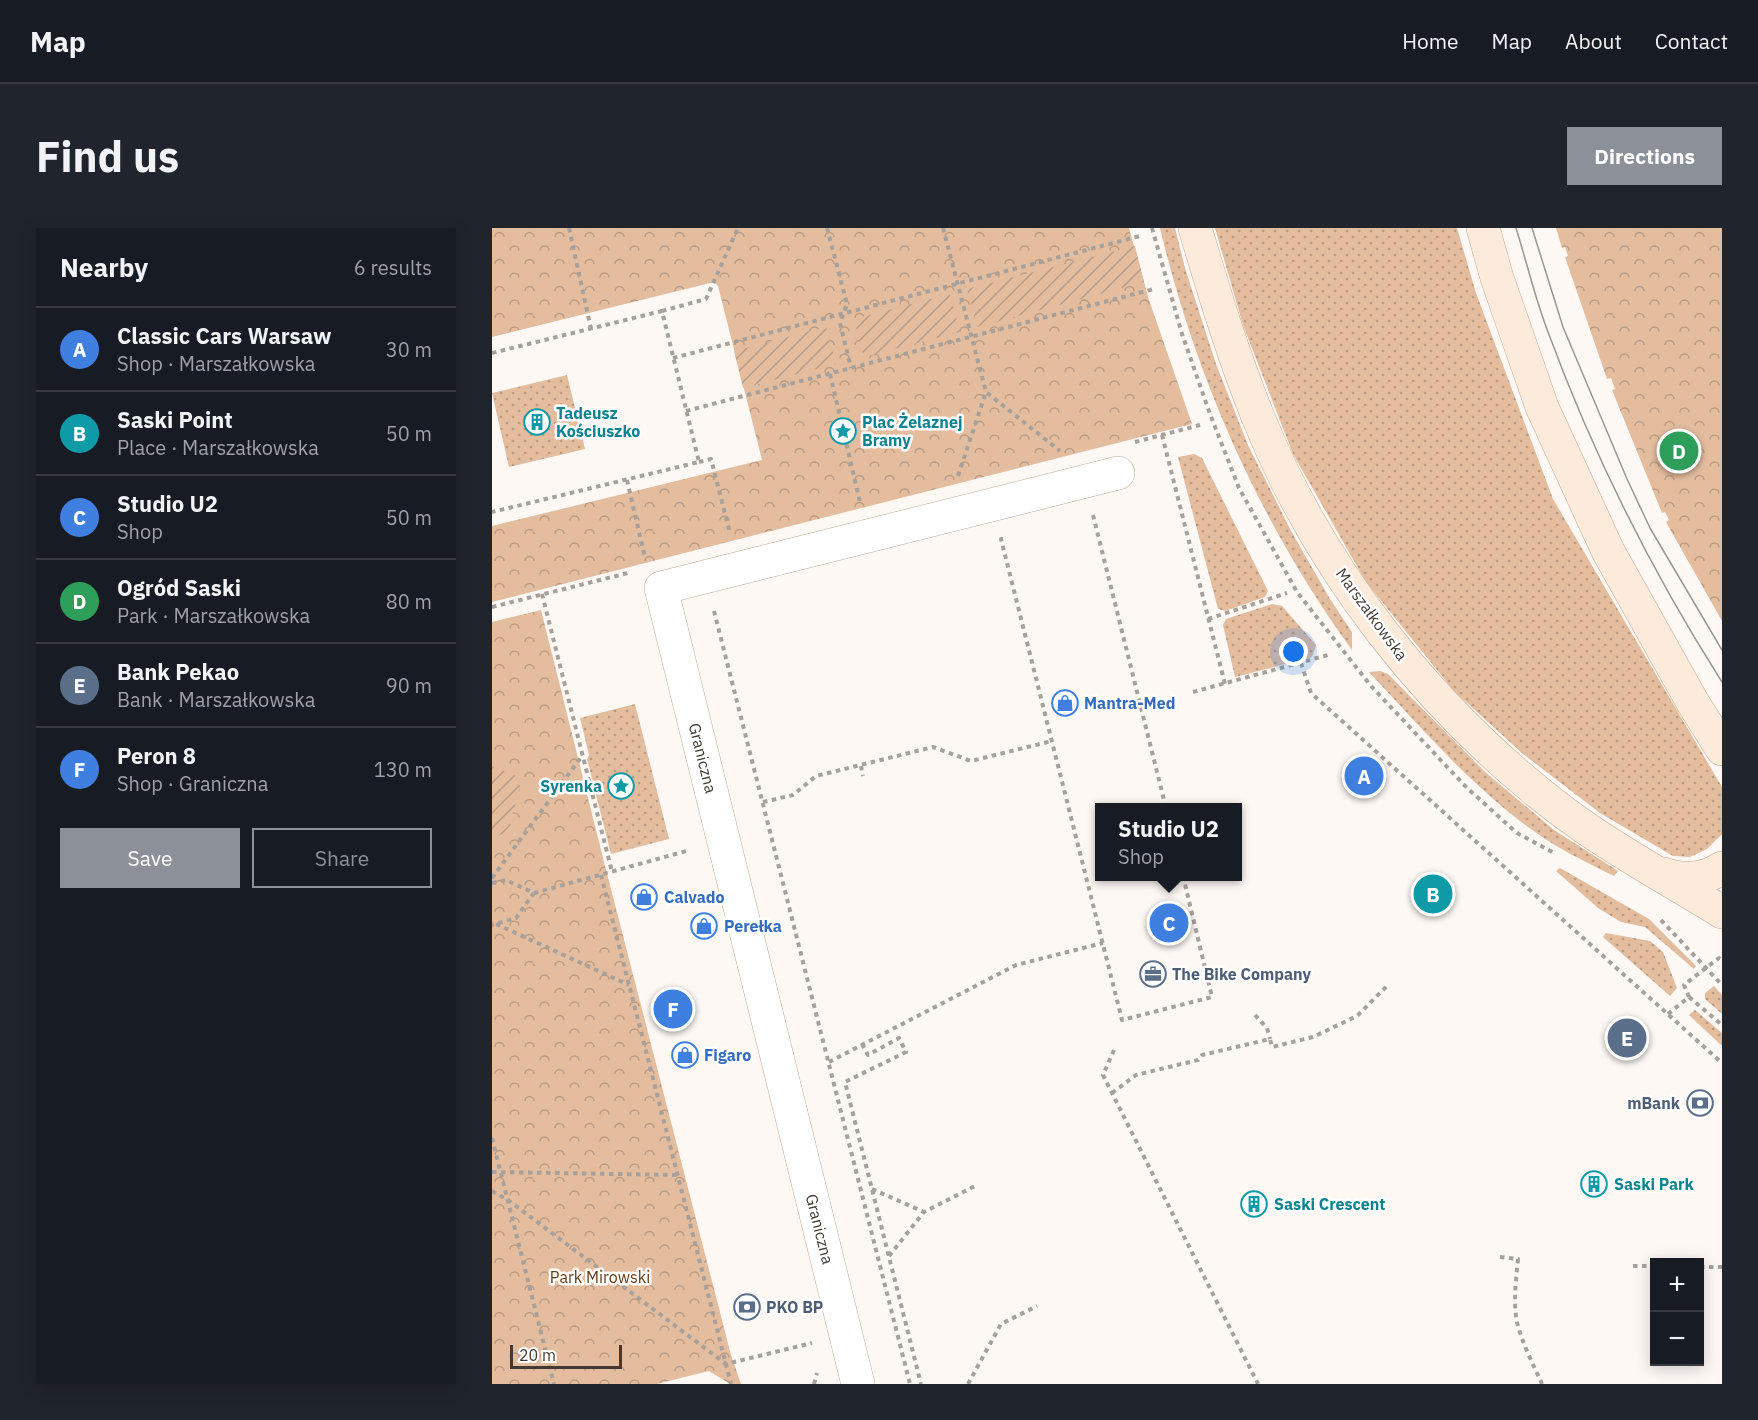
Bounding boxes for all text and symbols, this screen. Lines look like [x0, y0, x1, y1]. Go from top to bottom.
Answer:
text: Map [30, 23, 86, 60]
text: Home [1402, 27, 1459, 55]
text: Map [1492, 27, 1532, 55]
text: About [1565, 27, 1622, 55]
text: Contact [1655, 27, 1728, 55]
button: Directions [1567, 127, 1722, 185]
text: Find us [36, 129, 179, 184]
text: Nearby [60, 250, 148, 284]
text: 6 results [354, 254, 432, 281]
text: Classic Cars Warsaw [117, 321, 332, 350]
text: A [73, 336, 86, 363]
text: 30 m [386, 336, 432, 363]
text: Shop · Marszałkowska [117, 350, 316, 377]
place label: Tadeusz Kościuszko [556, 403, 640, 441]
text: Saski Point [117, 405, 233, 434]
building icon: Tadeusz Kościuszko [522, 407, 552, 437]
place label: Plac Żelaznej Bramy [862, 412, 962, 450]
place icon: Plac Żelaznej Bramy [828, 416, 858, 446]
text: B [73, 420, 86, 447]
text: 50 m [386, 420, 432, 447]
pin: D [1660, 428, 1698, 474]
text: Place · Marszałkowska [117, 434, 319, 461]
text: Studio U2 [117, 489, 218, 518]
text: C [73, 504, 86, 531]
text: 50 m [386, 504, 432, 531]
text: Shop [117, 518, 163, 545]
street label: Marszałkowska [1332, 564, 1413, 665]
text: Ogród Saski [117, 573, 241, 602]
text: D [73, 588, 86, 615]
text: 80 m [386, 588, 432, 615]
text: Park · Marszałkowska [117, 602, 310, 629]
your location [1279, 637, 1308, 666]
text: Bank Pekao [117, 657, 239, 686]
text: E [73, 672, 86, 699]
text: 90 m [386, 672, 432, 699]
text: Bank · Marszałkowska [117, 686, 315, 713]
shop icon: Mantra-Med [1050, 688, 1080, 718]
place label: Mantra-Med [1084, 693, 1175, 713]
street label: Graniczna [685, 721, 721, 796]
text: Peron 8 [117, 741, 196, 770]
pin: A [1344, 754, 1384, 798]
text: F [74, 756, 85, 783]
text: 130 m [374, 756, 432, 783]
text: Shop · Graniczna [117, 770, 268, 797]
place icon: Syrenka [606, 771, 636, 801]
place label: Syrenka [540, 776, 602, 796]
popup [1095, 803, 1242, 881]
text: Studio U2 [1118, 814, 1219, 843]
button: Save [60, 828, 240, 888]
button: Share [252, 828, 432, 888]
text: Shop [1118, 843, 1164, 870]
pin: B [1414, 872, 1452, 916]
shop icon: Calvado [629, 882, 659, 912]
place label: Calvado [664, 887, 725, 907]
pin: C [1150, 900, 1188, 946]
shop icon: Perełka [689, 911, 719, 941]
place label: Perełka [724, 916, 782, 936]
office icon: The Bike Company [1138, 959, 1168, 989]
place label: The Bike Company [1172, 964, 1311, 984]
pin: F [654, 986, 693, 1032]
pin: E [1608, 1016, 1646, 1060]
shop icon: Figaro [670, 1040, 700, 1070]
place label: Figaro [704, 1045, 751, 1065]
bank icon: mBank [1685, 1088, 1715, 1118]
place label: mBank [1627, 1093, 1681, 1113]
building icon: Saski Park [1579, 1169, 1609, 1199]
place label: Saski Park [1614, 1174, 1695, 1194]
building icon: Saski Crescent [1239, 1189, 1269, 1219]
street label: Graniczna [802, 1192, 838, 1267]
place label: Saski Crescent [1274, 1194, 1385, 1214]
map controls [1650, 1258, 1704, 1366]
button: + [1650, 1258, 1704, 1312]
park label: Park Mirowski [550, 1267, 650, 1287]
bank icon: PKO BP [732, 1292, 762, 1322]
place label: PKO BP [766, 1297, 823, 1317]
button: − [1650, 1312, 1704, 1366]
scale bar [510, 1342, 622, 1370]
text: 20 m [519, 1345, 556, 1365]

